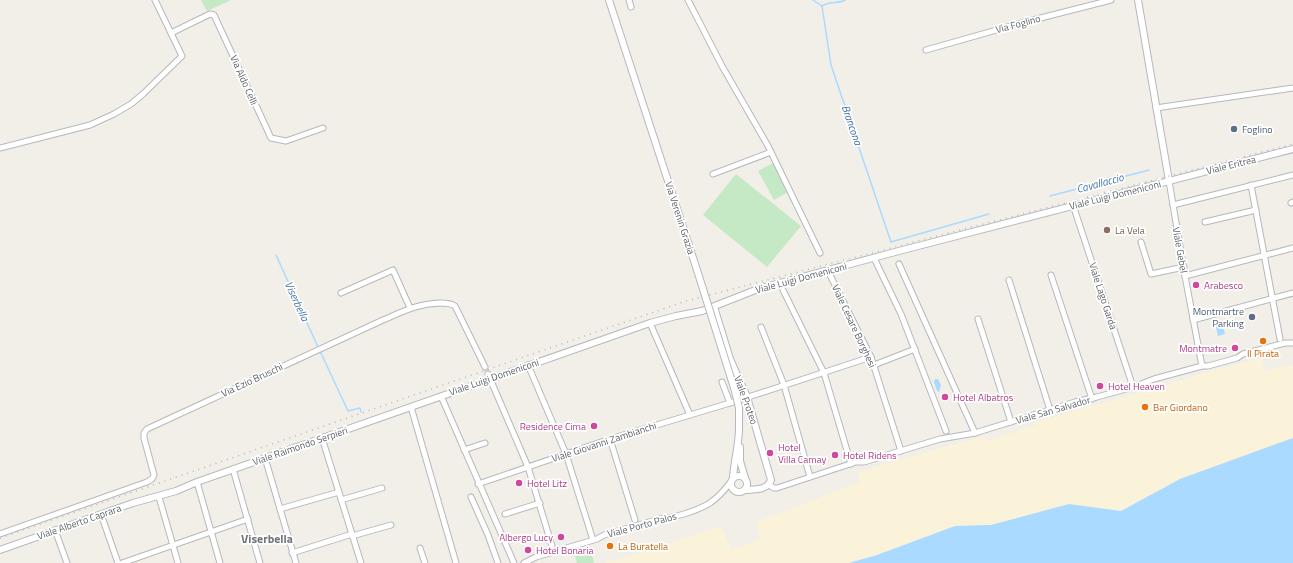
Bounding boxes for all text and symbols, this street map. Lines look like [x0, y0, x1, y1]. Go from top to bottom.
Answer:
street label: Via Foglino [994, 11, 1042, 37]
street label: Via Aldo Celli [226, 53, 262, 107]
water label: Brancona [838, 103, 866, 148]
place label: Foglino [1242, 122, 1273, 137]
marker: Foglino [1229, 124, 1239, 134]
street label: Viale Eritrea [1205, 152, 1257, 178]
water label: Cavallaccio [1075, 169, 1126, 197]
street label: Viale Luigi Domeniconi [1067, 176, 1163, 214]
street label: Via Verenin Grazia [661, 180, 699, 256]
place label: La Vela [1115, 223, 1145, 238]
marker: La Vela [1102, 225, 1112, 235]
street label: Viale Gebel [1169, 226, 1191, 274]
street label: Viale Luigi Domeniconi [754, 259, 848, 297]
street label: Viale Lago Garda [1085, 260, 1121, 332]
water label: Viserbella [281, 278, 313, 324]
place label: Arabesco [1204, 278, 1243, 293]
marker: Arabesco [1191, 280, 1201, 290]
street label: Viale Cesare Borghesi [828, 282, 880, 370]
place label: Montmartre Parking [1193, 304, 1244, 331]
marker: Montmartre Parking [1247, 312, 1257, 322]
marker: Il Pirata [1258, 336, 1268, 346]
place label: Montmatre [1179, 341, 1227, 356]
marker: Montmatre [1230, 343, 1240, 353]
place label: Il Pirata [1247, 346, 1279, 361]
street label: Viale Luigi Domeniconi [447, 355, 541, 399]
street label: Via Ezio Bruschi [219, 359, 285, 401]
street label: Viale Proteo [730, 373, 762, 427]
place label: Hotel Heaven [1108, 379, 1165, 394]
marker: Hotel Heaven [1095, 381, 1105, 391]
place label: Hotel Albatros [953, 390, 1014, 405]
marker: Hotel Albatros [940, 392, 950, 402]
street label: Viale San Salvador [1014, 392, 1093, 428]
place label: Bar Giordano [1153, 400, 1208, 415]
marker: Bar Giordano [1140, 402, 1150, 412]
street label: Viale Giovanni Zambianchi [550, 418, 658, 466]
place label: Residence Cima [520, 419, 586, 434]
marker: Residence Cima [589, 421, 599, 431]
street label: Viale Raimondo Serpieri [250, 423, 350, 469]
place label: Hotel Villa Camay [778, 440, 827, 467]
marker: Hotel Villa Camay [765, 448, 775, 458]
place label: Hotel Ridens [843, 448, 897, 463]
marker: Hotel Ridens [830, 450, 840, 460]
place label: Hotel Litz [527, 476, 568, 491]
marker: Hotel Litz [514, 478, 524, 488]
street label: Viale Alberto Caprara [35, 501, 123, 543]
street label: Viale Porto Palos [606, 508, 679, 541]
district label: Viserbella [241, 529, 293, 548]
place label: Albergo Lucy [499, 530, 553, 545]
marker: Albergo Lucy [556, 532, 566, 542]
place label: La Buratella [618, 539, 668, 554]
marker: La Buratella [605, 541, 615, 551]
place label: Hotel Bonaria [536, 543, 594, 558]
marker: Hotel Bonaria [523, 545, 533, 555]

